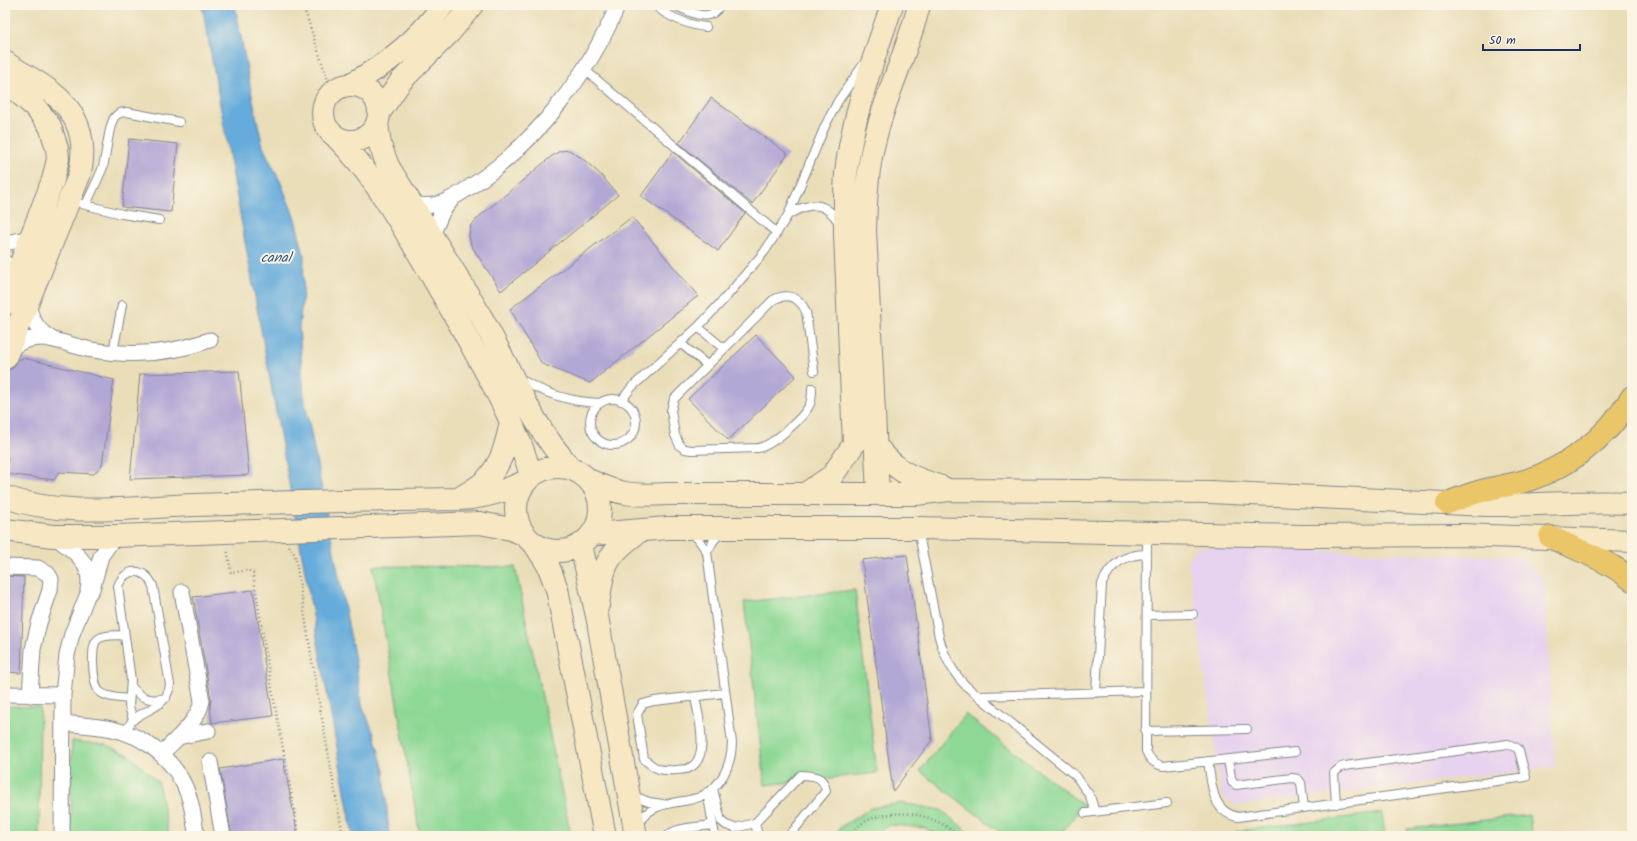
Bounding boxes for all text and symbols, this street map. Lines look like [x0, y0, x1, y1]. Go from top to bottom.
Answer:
scale bar [1483, 26, 1580, 52]
text: 50 m [1489, 31, 1516, 50]
water label: canal [261, 247, 294, 269]

